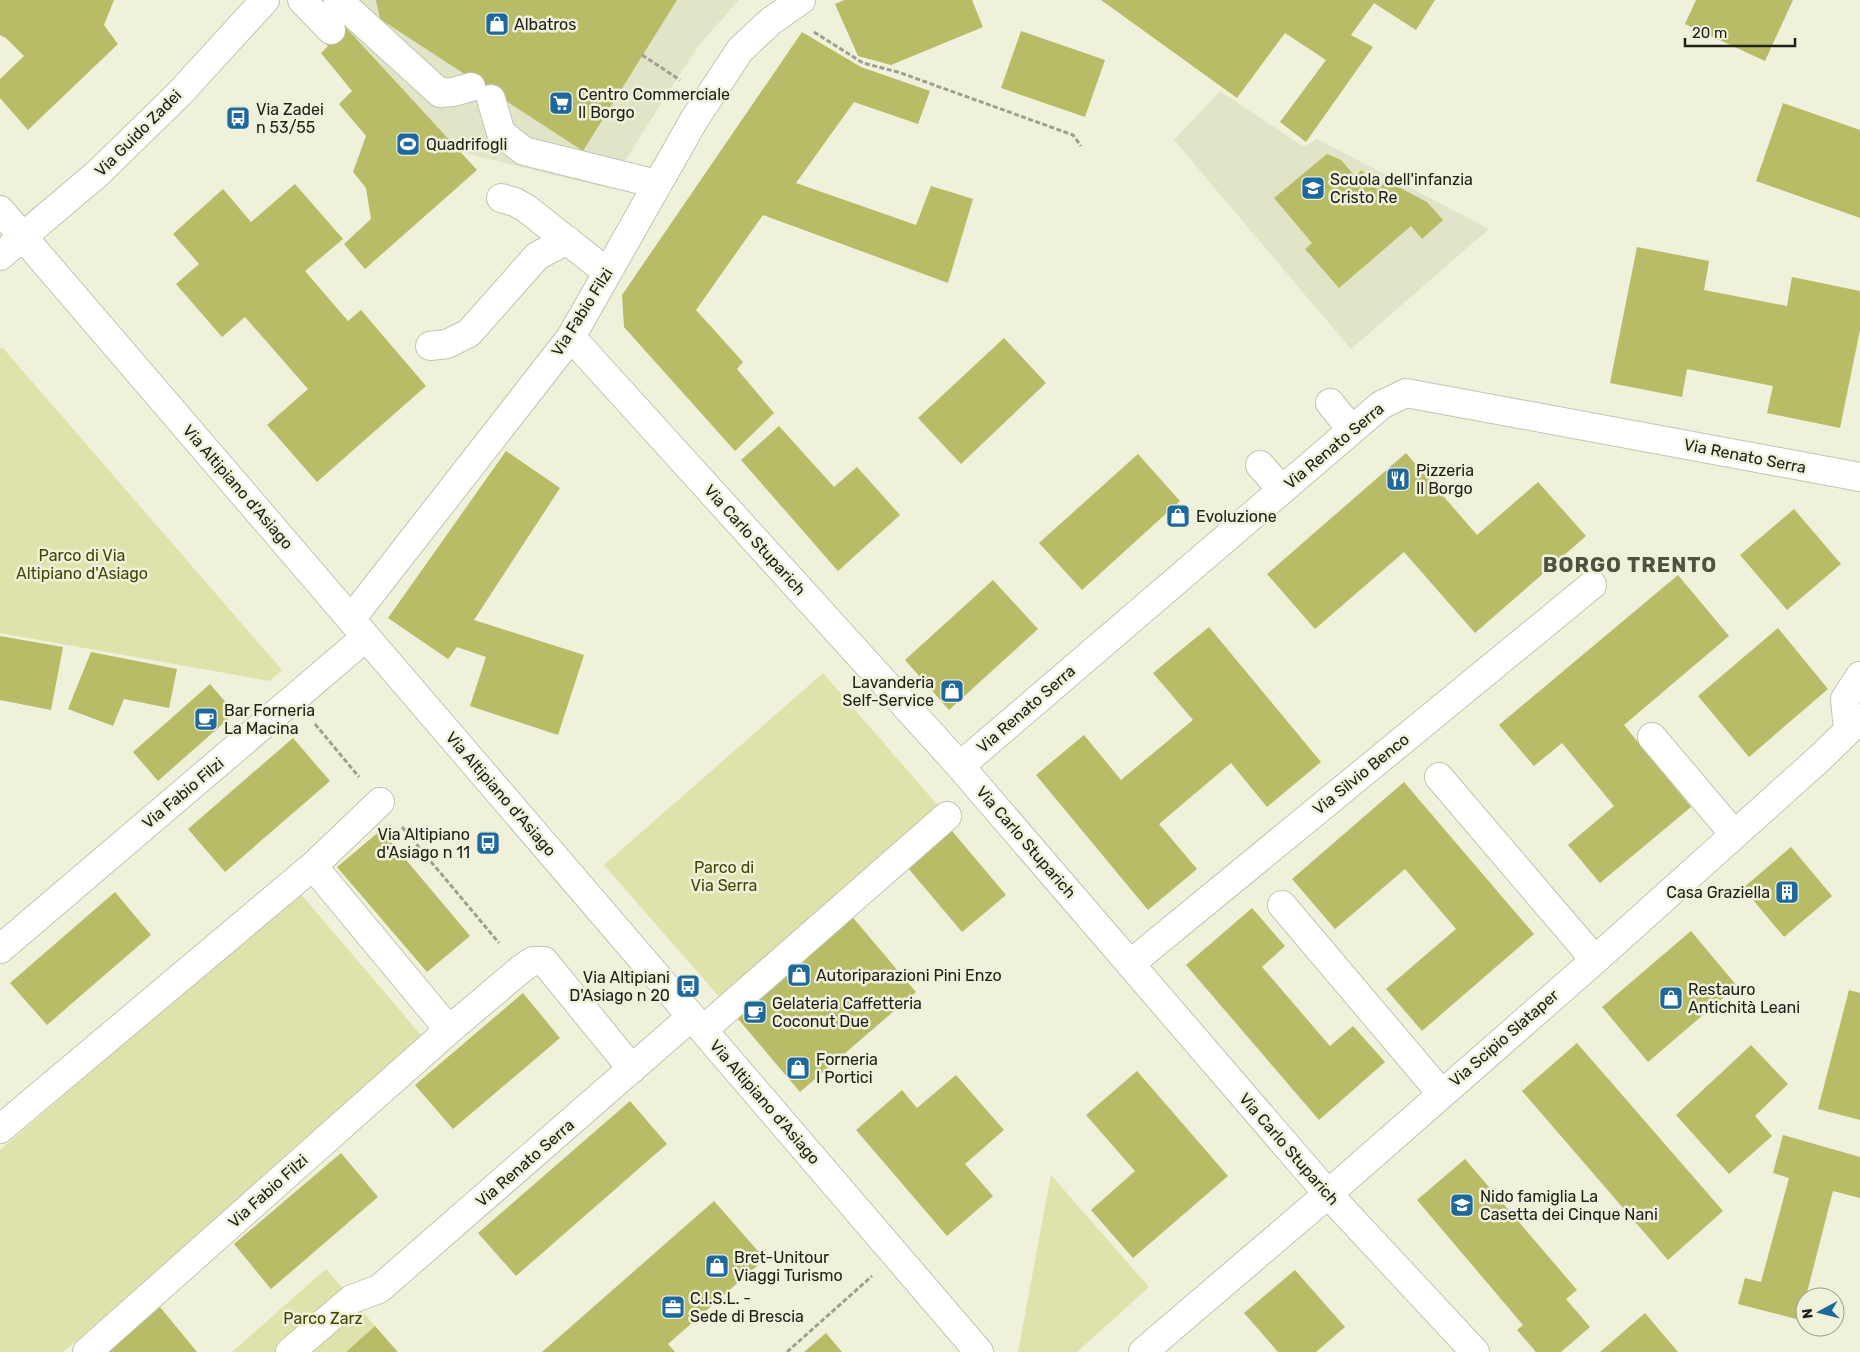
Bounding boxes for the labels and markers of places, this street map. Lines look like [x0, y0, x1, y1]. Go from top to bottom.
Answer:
shop icon: Albatros [484, 11, 510, 37]
place label: Albatros [514, 15, 576, 34]
place label: Centro Commerciale Il Borgo [578, 85, 730, 122]
supermarket icon: Centro Commerciale Il Borgo [548, 90, 574, 116]
place label: Via Zadei n 53/55 [256, 100, 324, 137]
bus stop icon: Via Zadei n 53/55 [225, 105, 251, 131]
sports icon: Quadrifogli [395, 131, 421, 157]
place label: Quadrifogli [426, 135, 507, 154]
place label: Scuola dell'infanzia Cristo Re [1330, 170, 1473, 207]
school or university icon: Scuola dell'infanzia Cristo Re [1300, 175, 1326, 201]
place label: Pizzeria Il Borgo [1416, 461, 1474, 498]
restaurant icon: Pizzeria Il Borgo [1385, 466, 1411, 492]
shop icon: Evoluzione [1165, 503, 1191, 529]
place label: Evoluzione [1196, 507, 1277, 526]
place label: Lavanderia Self-Service [843, 673, 934, 710]
shop icon: Lavanderia Self-Service [939, 678, 965, 704]
place label: Bar Forneria La Macina [224, 701, 315, 738]
cafe icon: Bar Forneria La Macina [193, 706, 219, 732]
place label: Via Altipiano d'Asiago n 11 [377, 825, 470, 862]
bus stop icon: Via Altipiano d'Asiago n 11 [475, 830, 501, 856]
building icon: Casa Graziella [1774, 879, 1800, 905]
place label: Casa Graziella [1666, 883, 1770, 902]
shop icon: Autoriparazioni Pini Enzo [786, 962, 812, 988]
place label: Autoriparazioni Pini Enzo [816, 966, 1002, 985]
place label: Via Altipiani D'Asiago n 20 [569, 968, 670, 1005]
bus stop icon: Via Altipiani D'Asiago n 20 [675, 973, 701, 999]
place label: Restauro Antichità Leani [1688, 980, 1800, 1017]
shop icon: Restauro Antichità Leani [1658, 985, 1684, 1011]
place label: Gelateria Caffetteria Coconut Due [772, 994, 922, 1031]
cafe icon: Gelateria Caffetteria Coconut Due [742, 999, 768, 1025]
place label: Forneria I Portici [816, 1050, 878, 1087]
shop icon: Forneria I Portici [785, 1055, 811, 1081]
place label: Nido famiglia La Casetta dei Cinque Nani [1480, 1187, 1658, 1224]
school or university icon: Nido famiglia La Casetta dei Cinque Nani [1449, 1192, 1475, 1218]
place label: Bret-Unitour Viaggi Turismo [734, 1248, 843, 1285]
shop icon: Bret-Unitour Viaggi Turismo [704, 1253, 730, 1279]
place label: C.I.S.L. - Sede di Brescia [690, 1289, 804, 1326]
office icon: C.I.S.L. - Sede di Brescia [660, 1294, 686, 1320]

